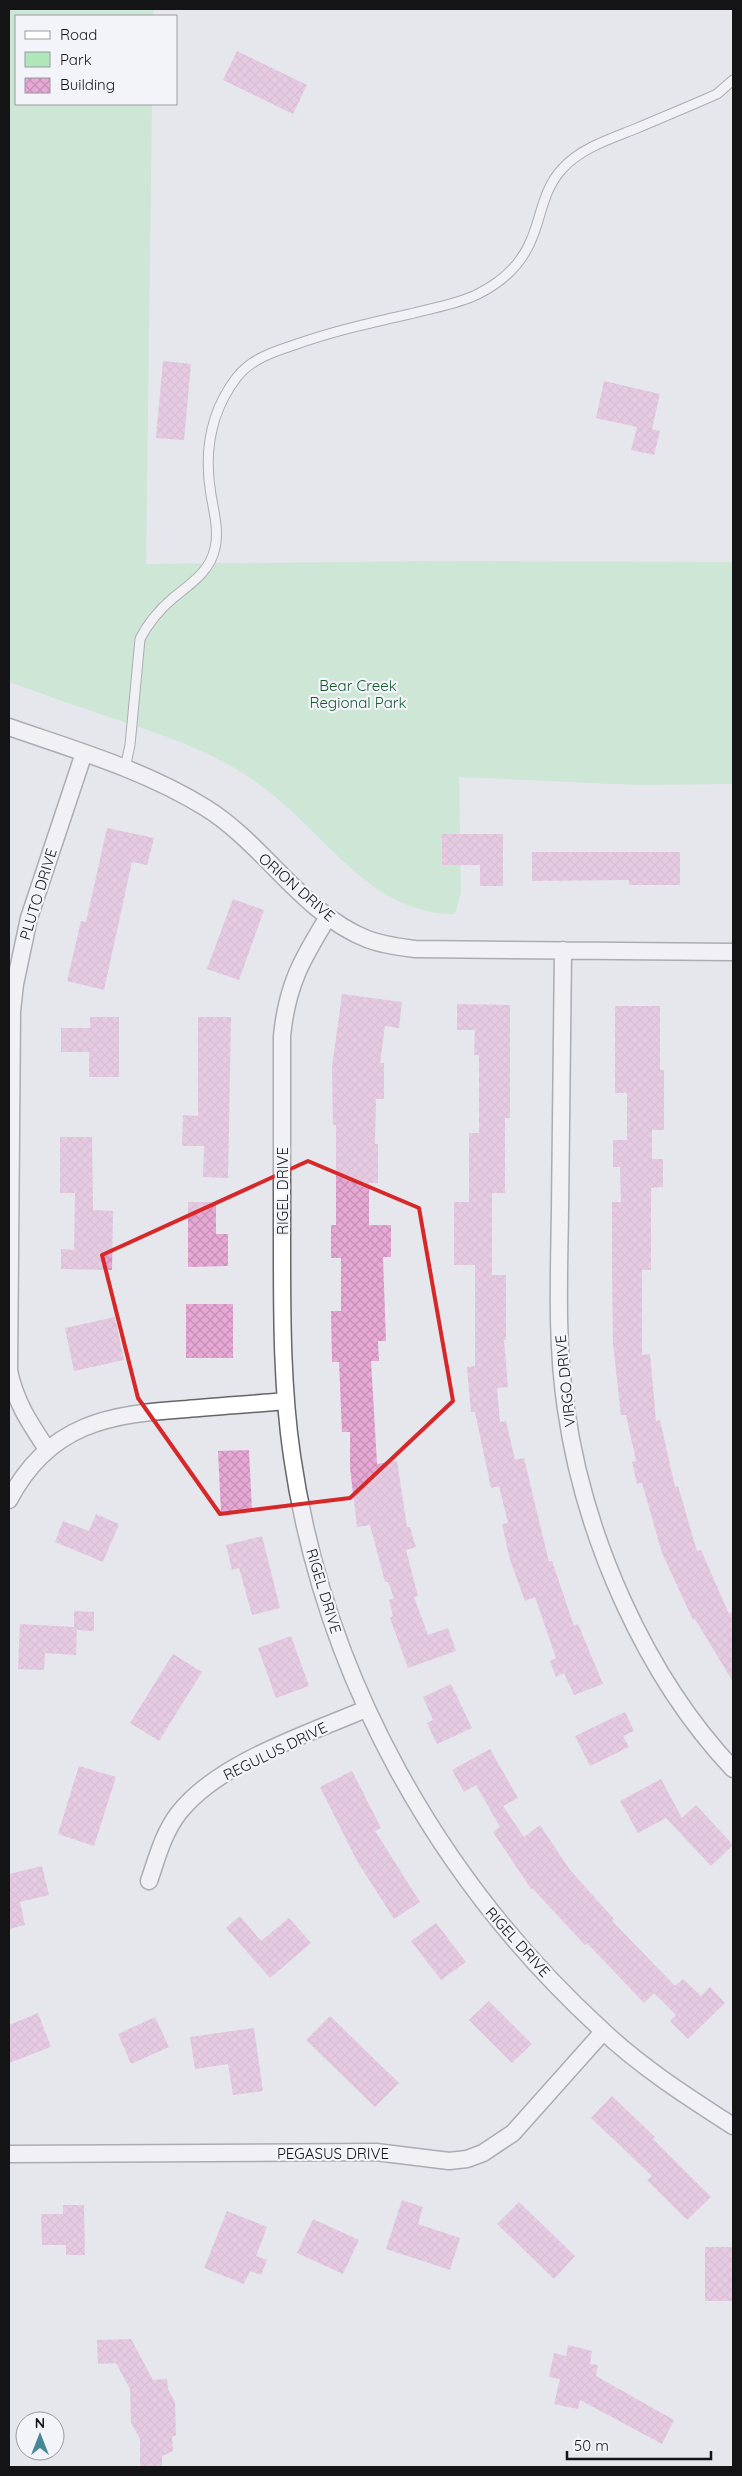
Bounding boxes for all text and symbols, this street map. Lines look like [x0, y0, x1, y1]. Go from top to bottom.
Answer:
legend [15, 15, 178, 105]
text: Road [60, 25, 97, 44]
text: Park [60, 50, 92, 69]
text: Building [60, 75, 115, 94]
park label: Bear Creek Regional Park [309, 676, 407, 712]
street label: PLUTO DRIVE [15, 846, 61, 942]
street label: ORION DRIVE [255, 849, 339, 925]
street label: RIGEL DRIVE [273, 1147, 292, 1235]
street label: VIRGO DRIVE [551, 1334, 579, 1428]
street label: RIGEL DRIVE [302, 1546, 346, 1636]
street label: REGULUS DRIVE [220, 1718, 330, 1784]
street label: RIGEL DRIVE [482, 1903, 554, 1981]
street label: PEGASUS DRIVE [277, 2144, 389, 2163]
north arrow [15, 2411, 65, 2461]
text: N [35, 2414, 45, 2432]
scale bar [567, 2428, 711, 2460]
text: 50 m [574, 2436, 609, 2455]

